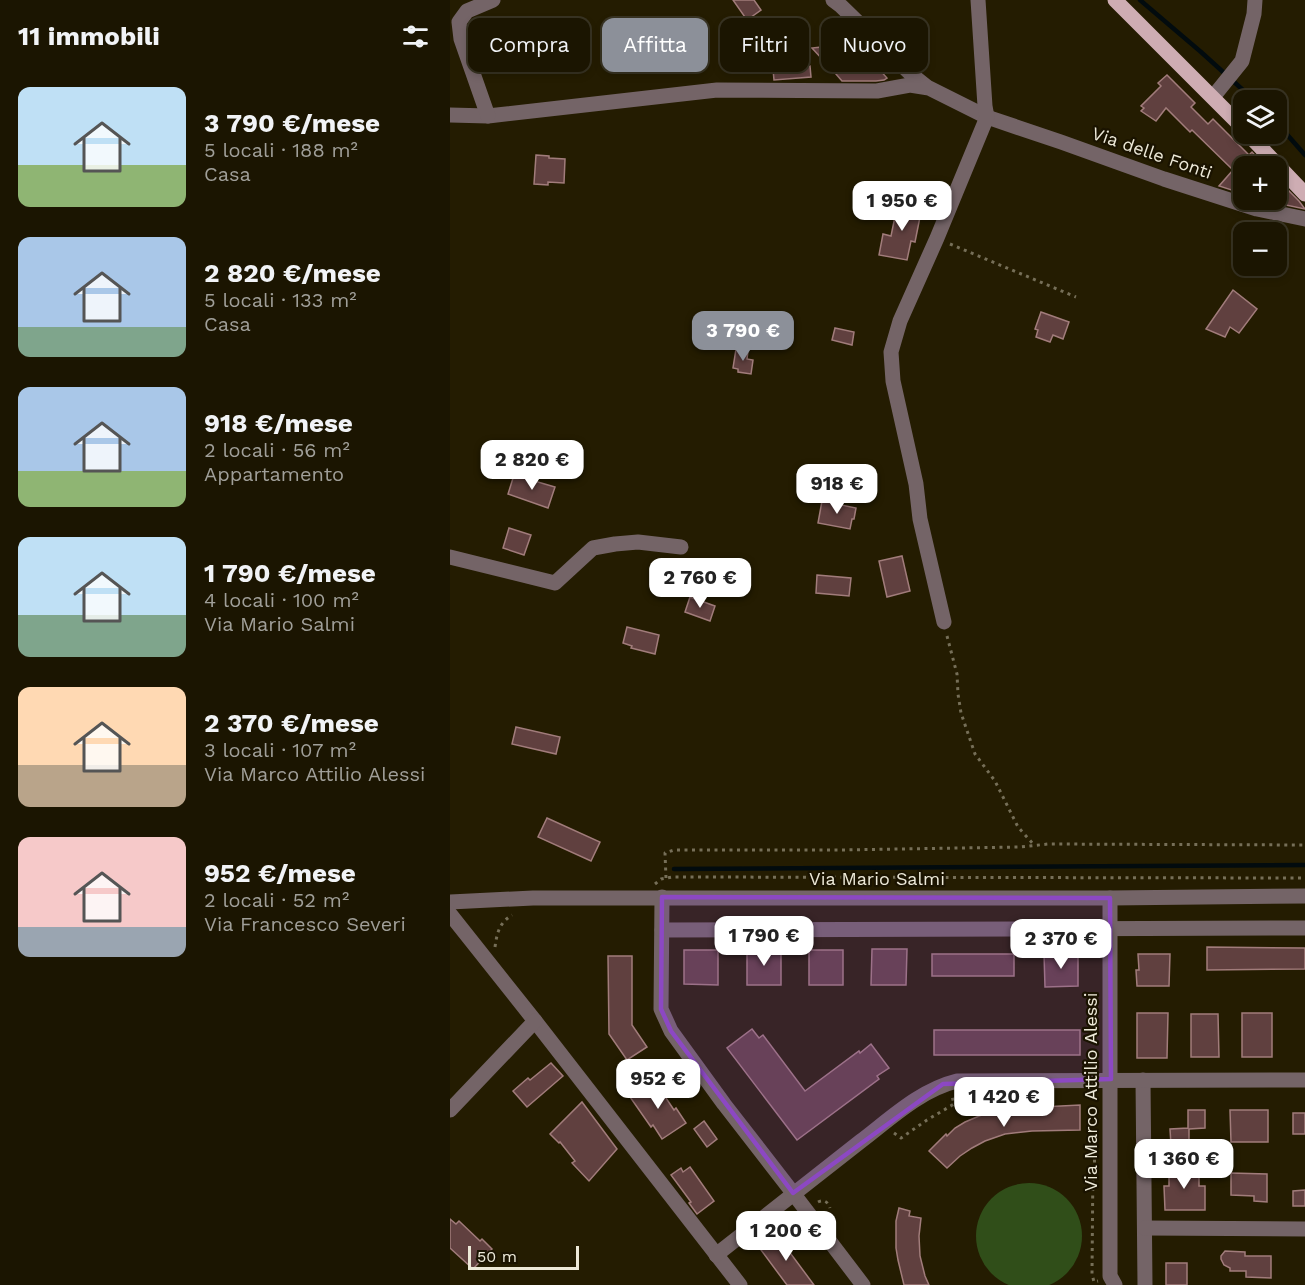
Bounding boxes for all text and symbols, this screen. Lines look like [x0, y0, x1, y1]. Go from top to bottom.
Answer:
chip: Compra [468, 18, 590, 72]
chip: Affitta [602, 18, 708, 72]
chip: Filtri [720, 18, 809, 72]
chip: Nuovo [821, 18, 928, 72]
icon: filters [399, 20, 432, 53]
text: 11 immobili [18, 21, 160, 51]
map controls [1233, 90, 1287, 276]
button: layers [1233, 90, 1287, 144]
text: 3 790 €/mese [204, 108, 380, 138]
icon: home [66, 111, 138, 183]
street label: Via delle Fonti [1089, 122, 1215, 183]
text: 5 locali · 188 m² [204, 138, 358, 162]
button: + [1233, 156, 1287, 210]
text: Casa [204, 162, 251, 186]
pin: 1 950 € [847, 181, 957, 232]
text: 1 950 € [867, 188, 937, 212]
button: − [1233, 222, 1287, 276]
text: 2 820 €/mese [204, 258, 381, 288]
icon: home [66, 261, 138, 333]
text: 5 locali · 133 m² [204, 288, 357, 312]
pin: 3 790 € [688, 311, 798, 362]
text: Casa [204, 312, 251, 336]
text: 3 790 € [706, 318, 780, 342]
text: 918 €/mese [204, 408, 353, 438]
icon: home [66, 411, 138, 483]
text: 2 locali · 56 m² [204, 438, 350, 462]
pin: 2 820 € [477, 440, 587, 491]
text: 2 820 € [495, 447, 569, 471]
text: Appartamento [204, 462, 344, 486]
pin: 918 € [795, 464, 879, 515]
text: 918 € [810, 471, 864, 495]
text: 1 790 €/mese [204, 558, 376, 588]
pin: 2 760 € [645, 558, 755, 609]
icon: home [66, 561, 138, 633]
text: 2 760 € [663, 565, 737, 589]
text: 4 locali · 100 m² [204, 588, 359, 612]
text: Via Mario Salmi [204, 612, 355, 636]
text: 2 370 €/mese [204, 708, 379, 738]
icon: home [66, 711, 138, 783]
text: 3 locali · 107 m² [204, 738, 356, 762]
text: Via Marco Attilio Alessi [204, 762, 425, 786]
text: 952 €/mese [204, 858, 356, 888]
icon: home [66, 861, 138, 933]
street label: Via Mario Salmi [809, 868, 945, 889]
text: 2 locali · 52 m² [204, 888, 349, 912]
text: Via Francesco Severi [204, 912, 406, 936]
pin: 1 790 € [709, 916, 819, 967]
pin: 2 370 € [1006, 919, 1116, 970]
text: 1 790 € [729, 923, 799, 947]
text: 2 370 € [1024, 926, 1098, 950]
street label: Via Marco Attilio Alessi [1080, 992, 1101, 1192]
pin: 952 € [616, 1059, 700, 1110]
text: 952 € [630, 1066, 686, 1090]
pin: 1 420 € [949, 1077, 1059, 1128]
text: 1 420 € [968, 1084, 1040, 1108]
pin: 1 360 € [1129, 1139, 1239, 1190]
text: 1 360 € [1148, 1146, 1220, 1170]
pin: 1 200 € [731, 1211, 841, 1262]
text: 1 200 € [750, 1218, 822, 1242]
scale bar [468, 1243, 579, 1270]
text: 50 m [477, 1247, 517, 1266]

